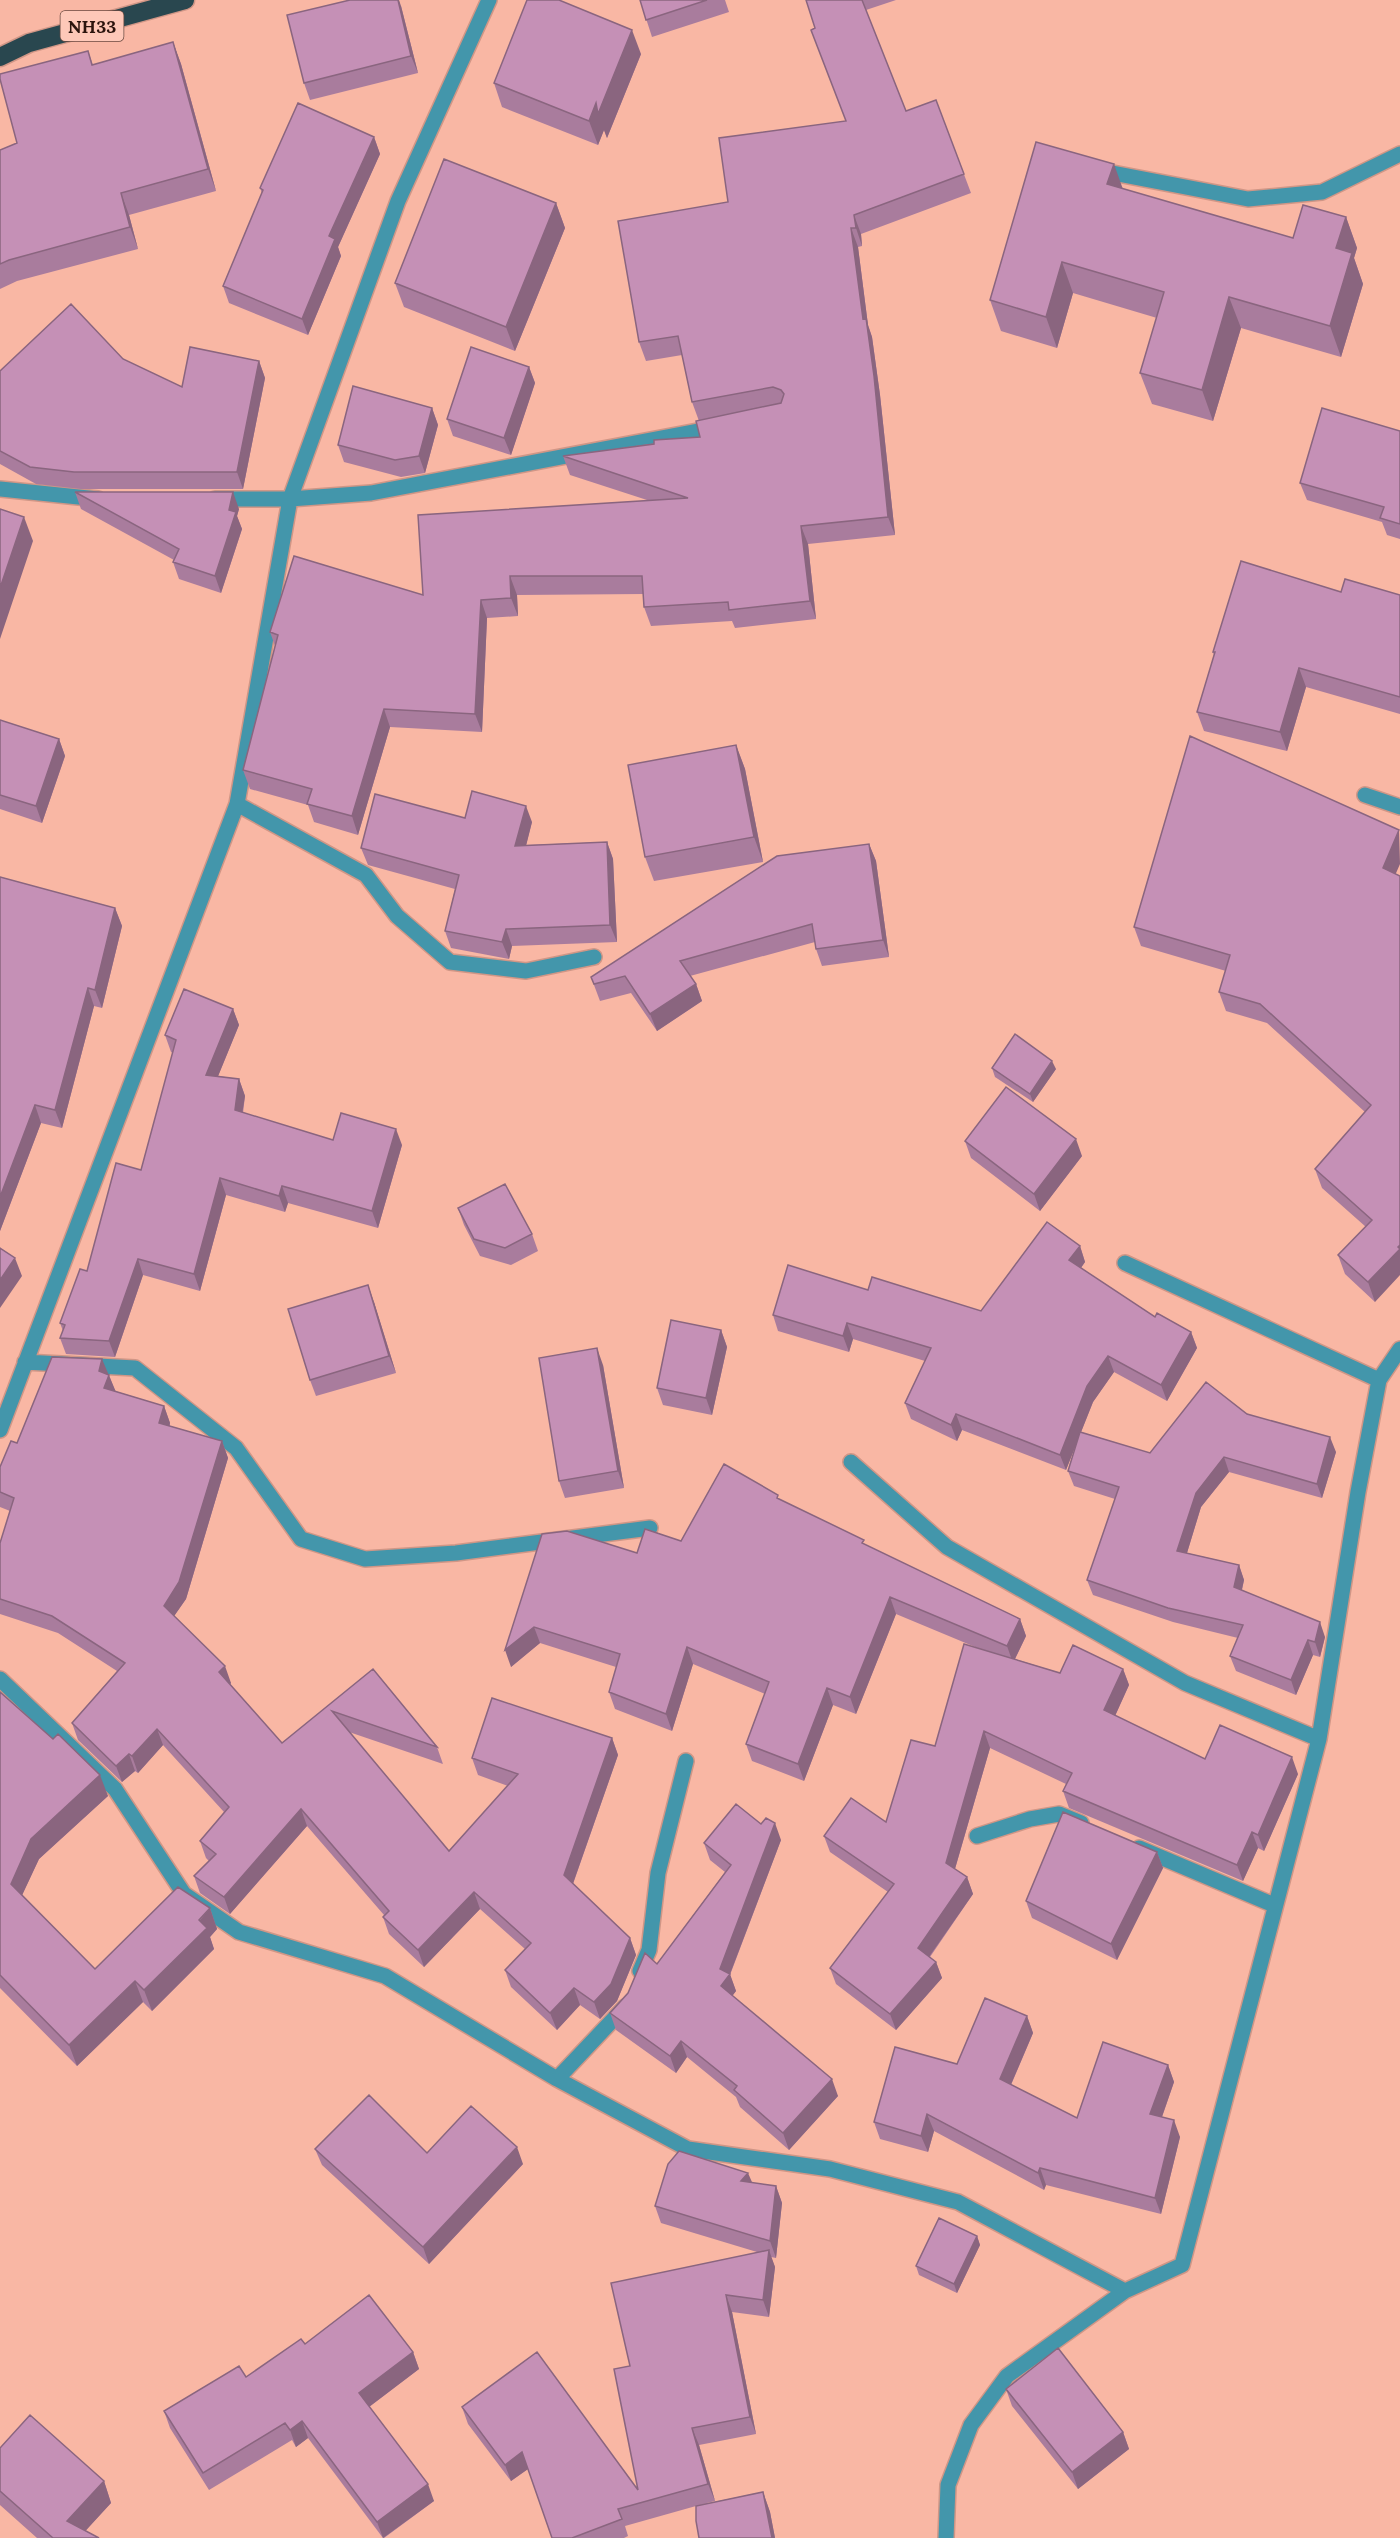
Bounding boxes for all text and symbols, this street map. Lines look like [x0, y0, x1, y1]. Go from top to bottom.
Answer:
road number: NH33 [60, 11, 124, 41]

